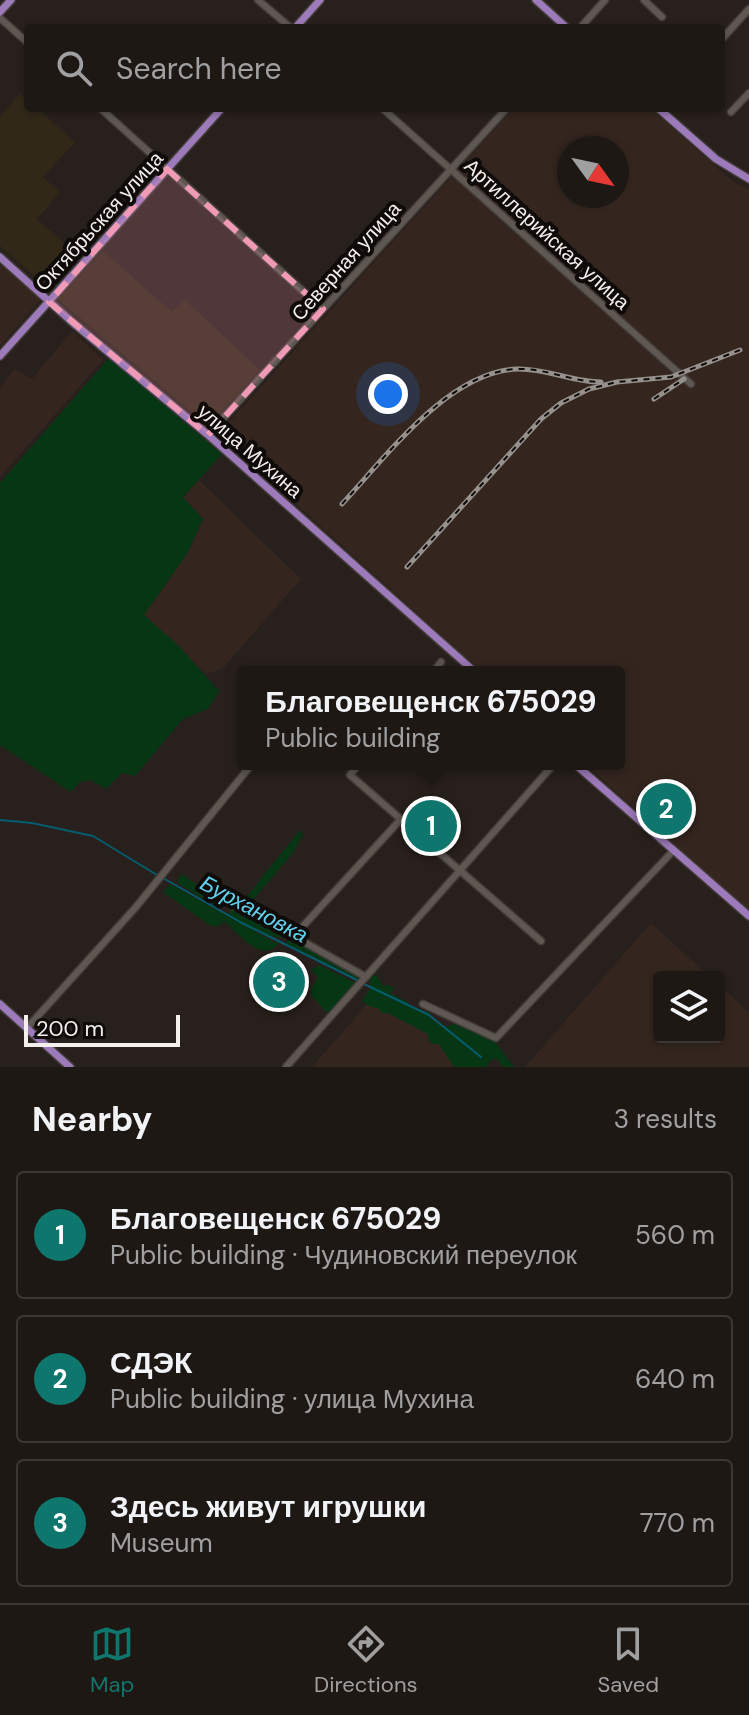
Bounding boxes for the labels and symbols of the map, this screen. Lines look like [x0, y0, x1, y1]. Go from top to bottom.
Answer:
north arrow [557, 136, 629, 208]
street label: Октябрьская улица [29, 145, 169, 296]
street label: Артиллерийская улица [459, 153, 636, 316]
street label: Северная улица [286, 195, 407, 326]
your location [368, 374, 408, 414]
street label: улица Мухина [192, 398, 308, 504]
pin: 2 [640, 779, 692, 839]
pin: 1 [405, 796, 457, 856]
water label: Бурхановка [195, 869, 313, 949]
pin: 3 [253, 952, 305, 1012]
scale bar [24, 1011, 180, 1047]

